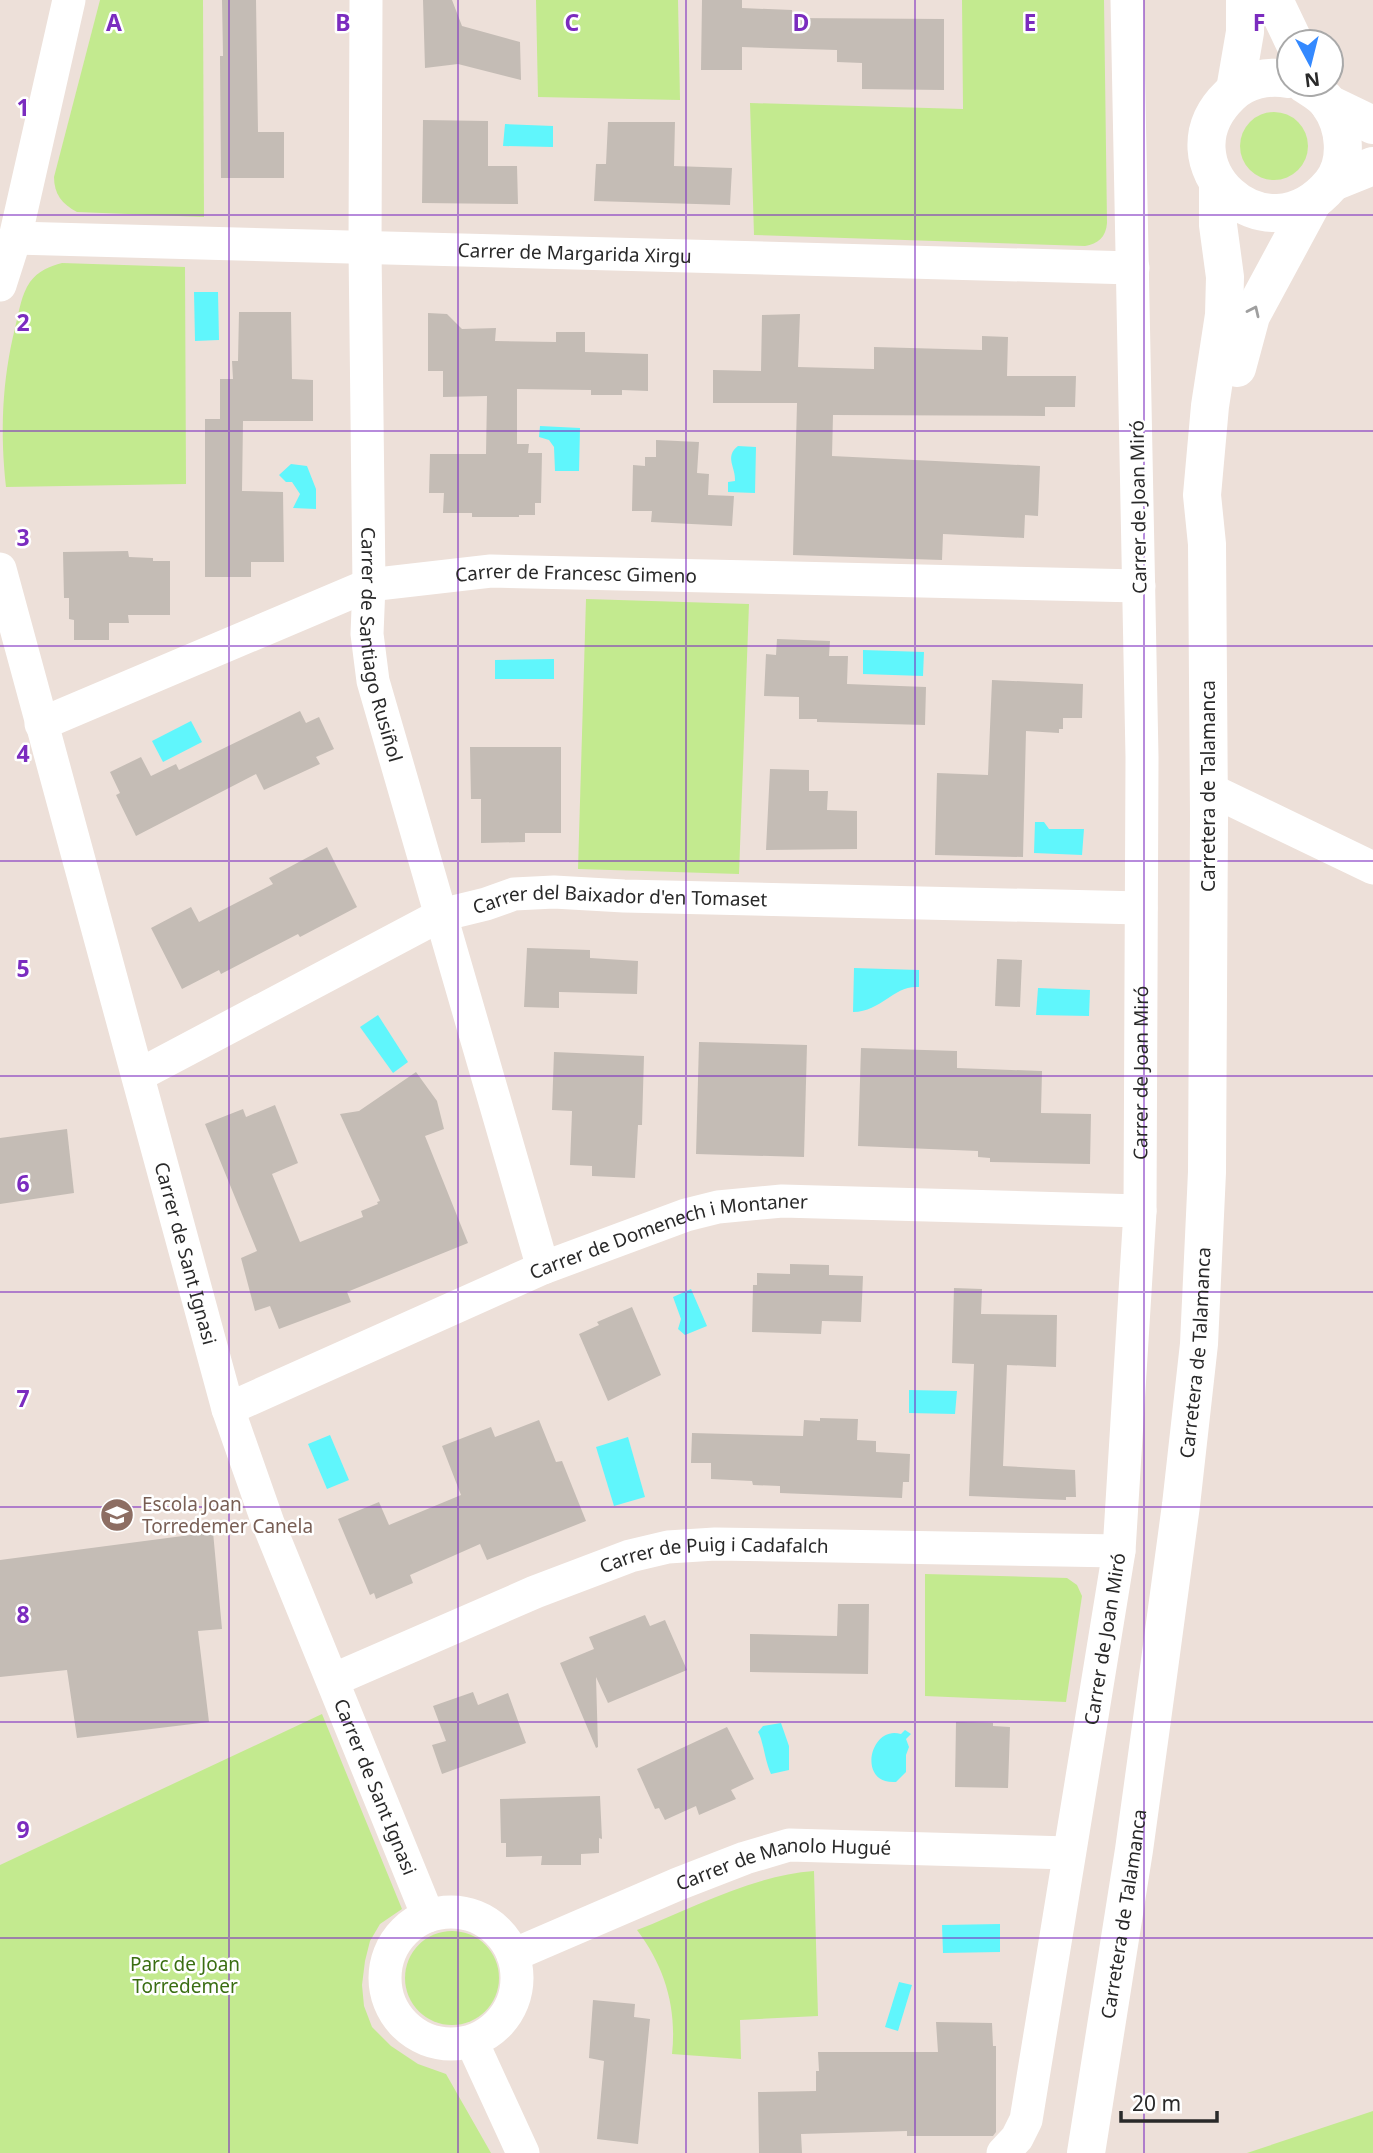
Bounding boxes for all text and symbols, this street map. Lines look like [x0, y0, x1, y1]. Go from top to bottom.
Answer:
text: A [106, 6, 122, 38]
text: B [335, 6, 351, 38]
text: C [565, 6, 580, 38]
text: D [793, 6, 809, 38]
text: E [1024, 6, 1036, 38]
text: F [1253, 6, 1265, 38]
north arrow [1275, 28, 1345, 98]
text: N [1303, 66, 1321, 94]
text: 1 [16, 91, 30, 123]
street label: Carrer de Margarida Xirgu [457, 237, 692, 269]
text: 2 [16, 306, 30, 338]
one-way arrow [1246, 306, 1260, 318]
street label: Carrer de Joan Miró [1123, 420, 1153, 594]
text: 3 [16, 521, 30, 553]
street label: Carrer de Santiago Rusiñol [354, 527, 409, 765]
street label: Carrer de Francesc Gimeno [454, 558, 697, 589]
street label: Carretera de Talamanca [1195, 680, 1221, 892]
text: 4 [16, 737, 30, 769]
street label: Carrer del Baixador d'en Tomaset [470, 879, 768, 920]
text: 5 [16, 952, 30, 984]
street label: Carrer de Joan Miró [1127, 986, 1154, 1160]
street label: Carrer de Sant Ignasi [149, 1159, 223, 1347]
text: 6 [16, 1167, 30, 1199]
street label: Carrer de Domenech i Montaner [525, 1188, 808, 1285]
street label: Carretera de Talamanca [1173, 1246, 1216, 1460]
text: 7 [16, 1382, 30, 1414]
place label: Escola Joan Torredemer Canela [142, 1491, 313, 1539]
school or university icon: Escola Joan Torredemer Canela [98, 1496, 136, 1534]
street label: Carrer de Puig i Cadafalch [596, 1531, 829, 1579]
street label: Carrer de Joan Miró [1078, 1551, 1131, 1727]
text: 8 [16, 1598, 30, 1630]
street label: Carrer de Sant Ignasi [328, 1695, 423, 1879]
street label: Carretera de Talamanca [1094, 1807, 1153, 2021]
text: 9 [16, 1813, 30, 1845]
street label: Carrer de Manolo Hugué [672, 1832, 892, 1897]
park label: Parc de Joan Torredemer [130, 1951, 240, 1999]
scale bar [1121, 2080, 1217, 2124]
text: 20 m [1132, 2089, 1181, 2117]

